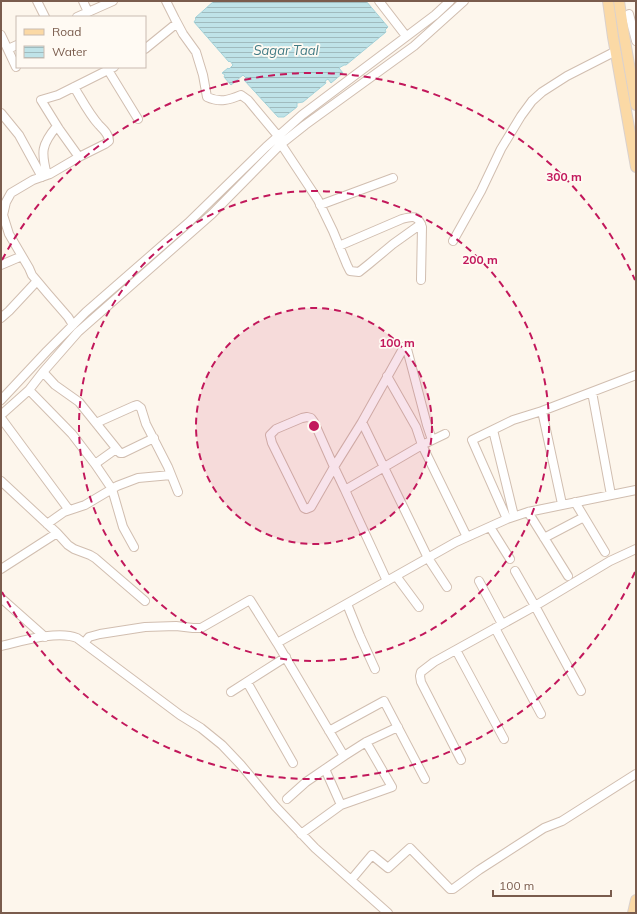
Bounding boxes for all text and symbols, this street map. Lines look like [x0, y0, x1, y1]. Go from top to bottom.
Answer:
legend [16, 16, 146, 68]
text: Road [52, 24, 81, 39]
water label: Sagar Taal [253, 42, 320, 58]
text: Water [52, 44, 88, 59]
text: 300 m [546, 169, 582, 184]
text: 200 m [462, 252, 498, 267]
text: 100 m [379, 335, 415, 350]
centre of rings [307, 419, 321, 433]
scale bar [493, 872, 611, 898]
text: 100 m [499, 878, 534, 893]

